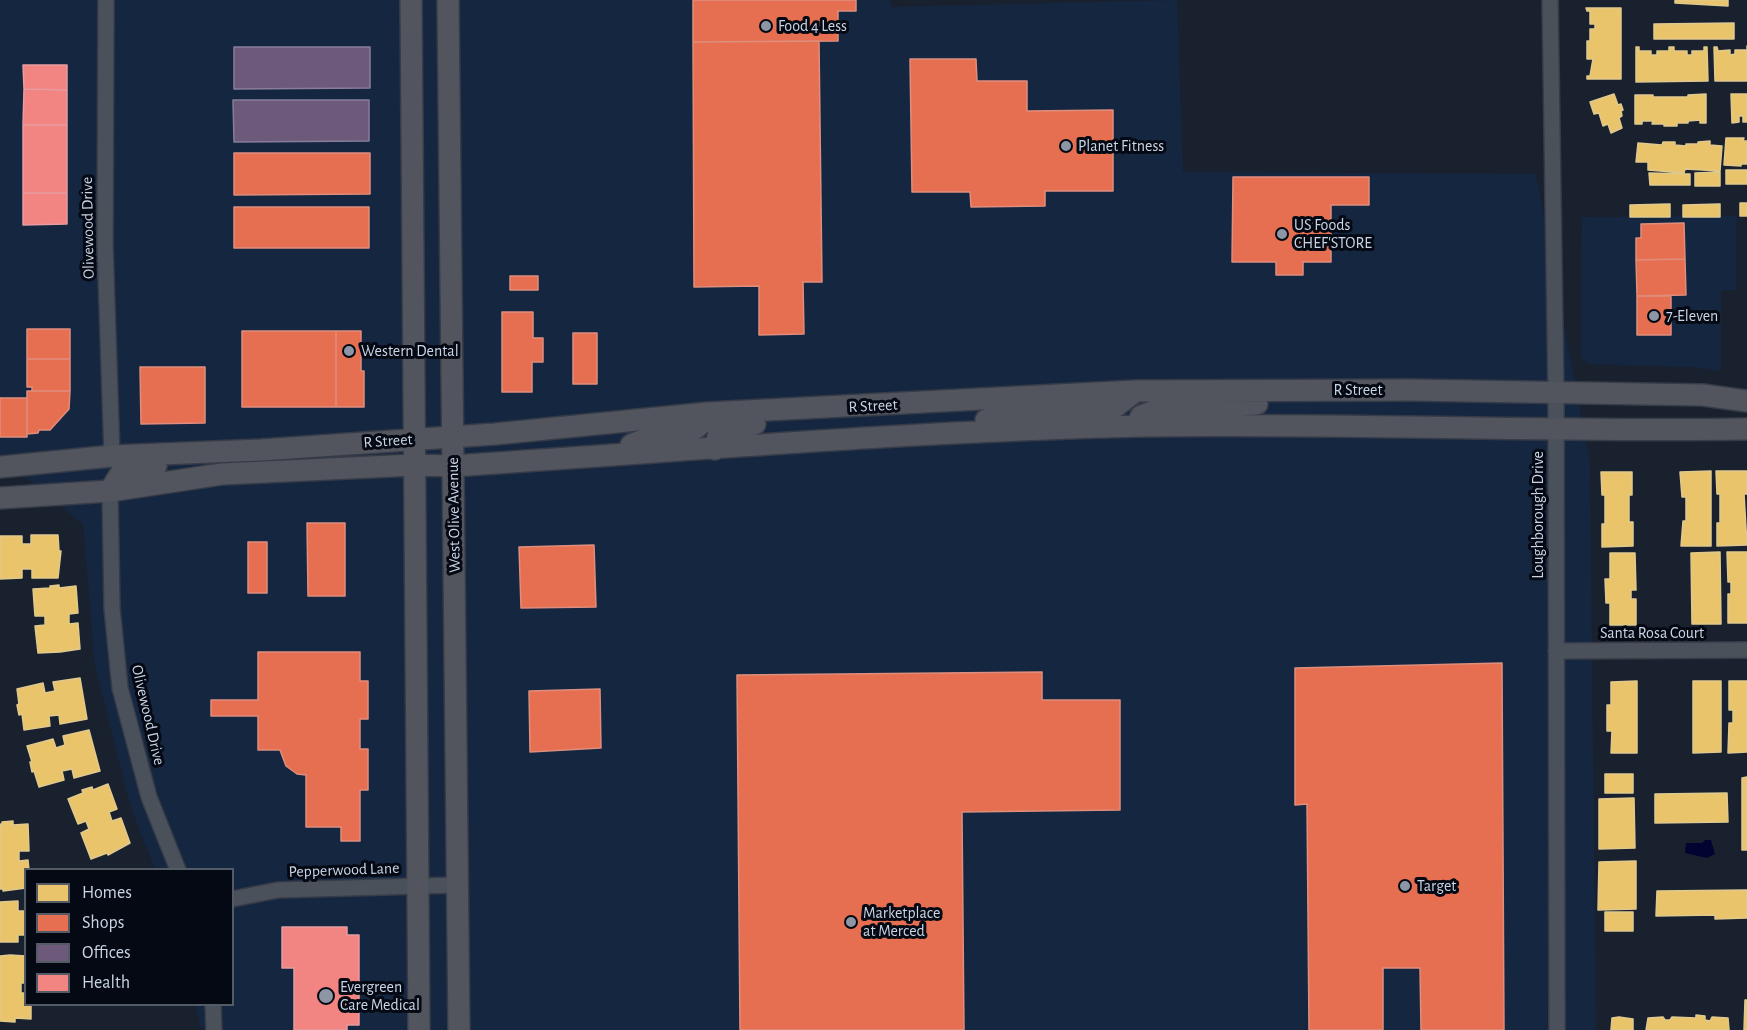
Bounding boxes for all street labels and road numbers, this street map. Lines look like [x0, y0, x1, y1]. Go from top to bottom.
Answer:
street label: Olivewood Drive [78, 177, 98, 279]
street label: R Street [1333, 380, 1383, 400]
street label: R Street [848, 395, 898, 417]
street label: R Street [363, 430, 413, 452]
street label: Loughborough Drive [1528, 451, 1548, 579]
street label: West Olive Avenue [443, 457, 465, 573]
street label: Santa Rosa Court [1600, 623, 1704, 643]
street label: Olivewood Drive [127, 663, 169, 767]
street label: Pepperwood Lane [288, 858, 400, 882]

